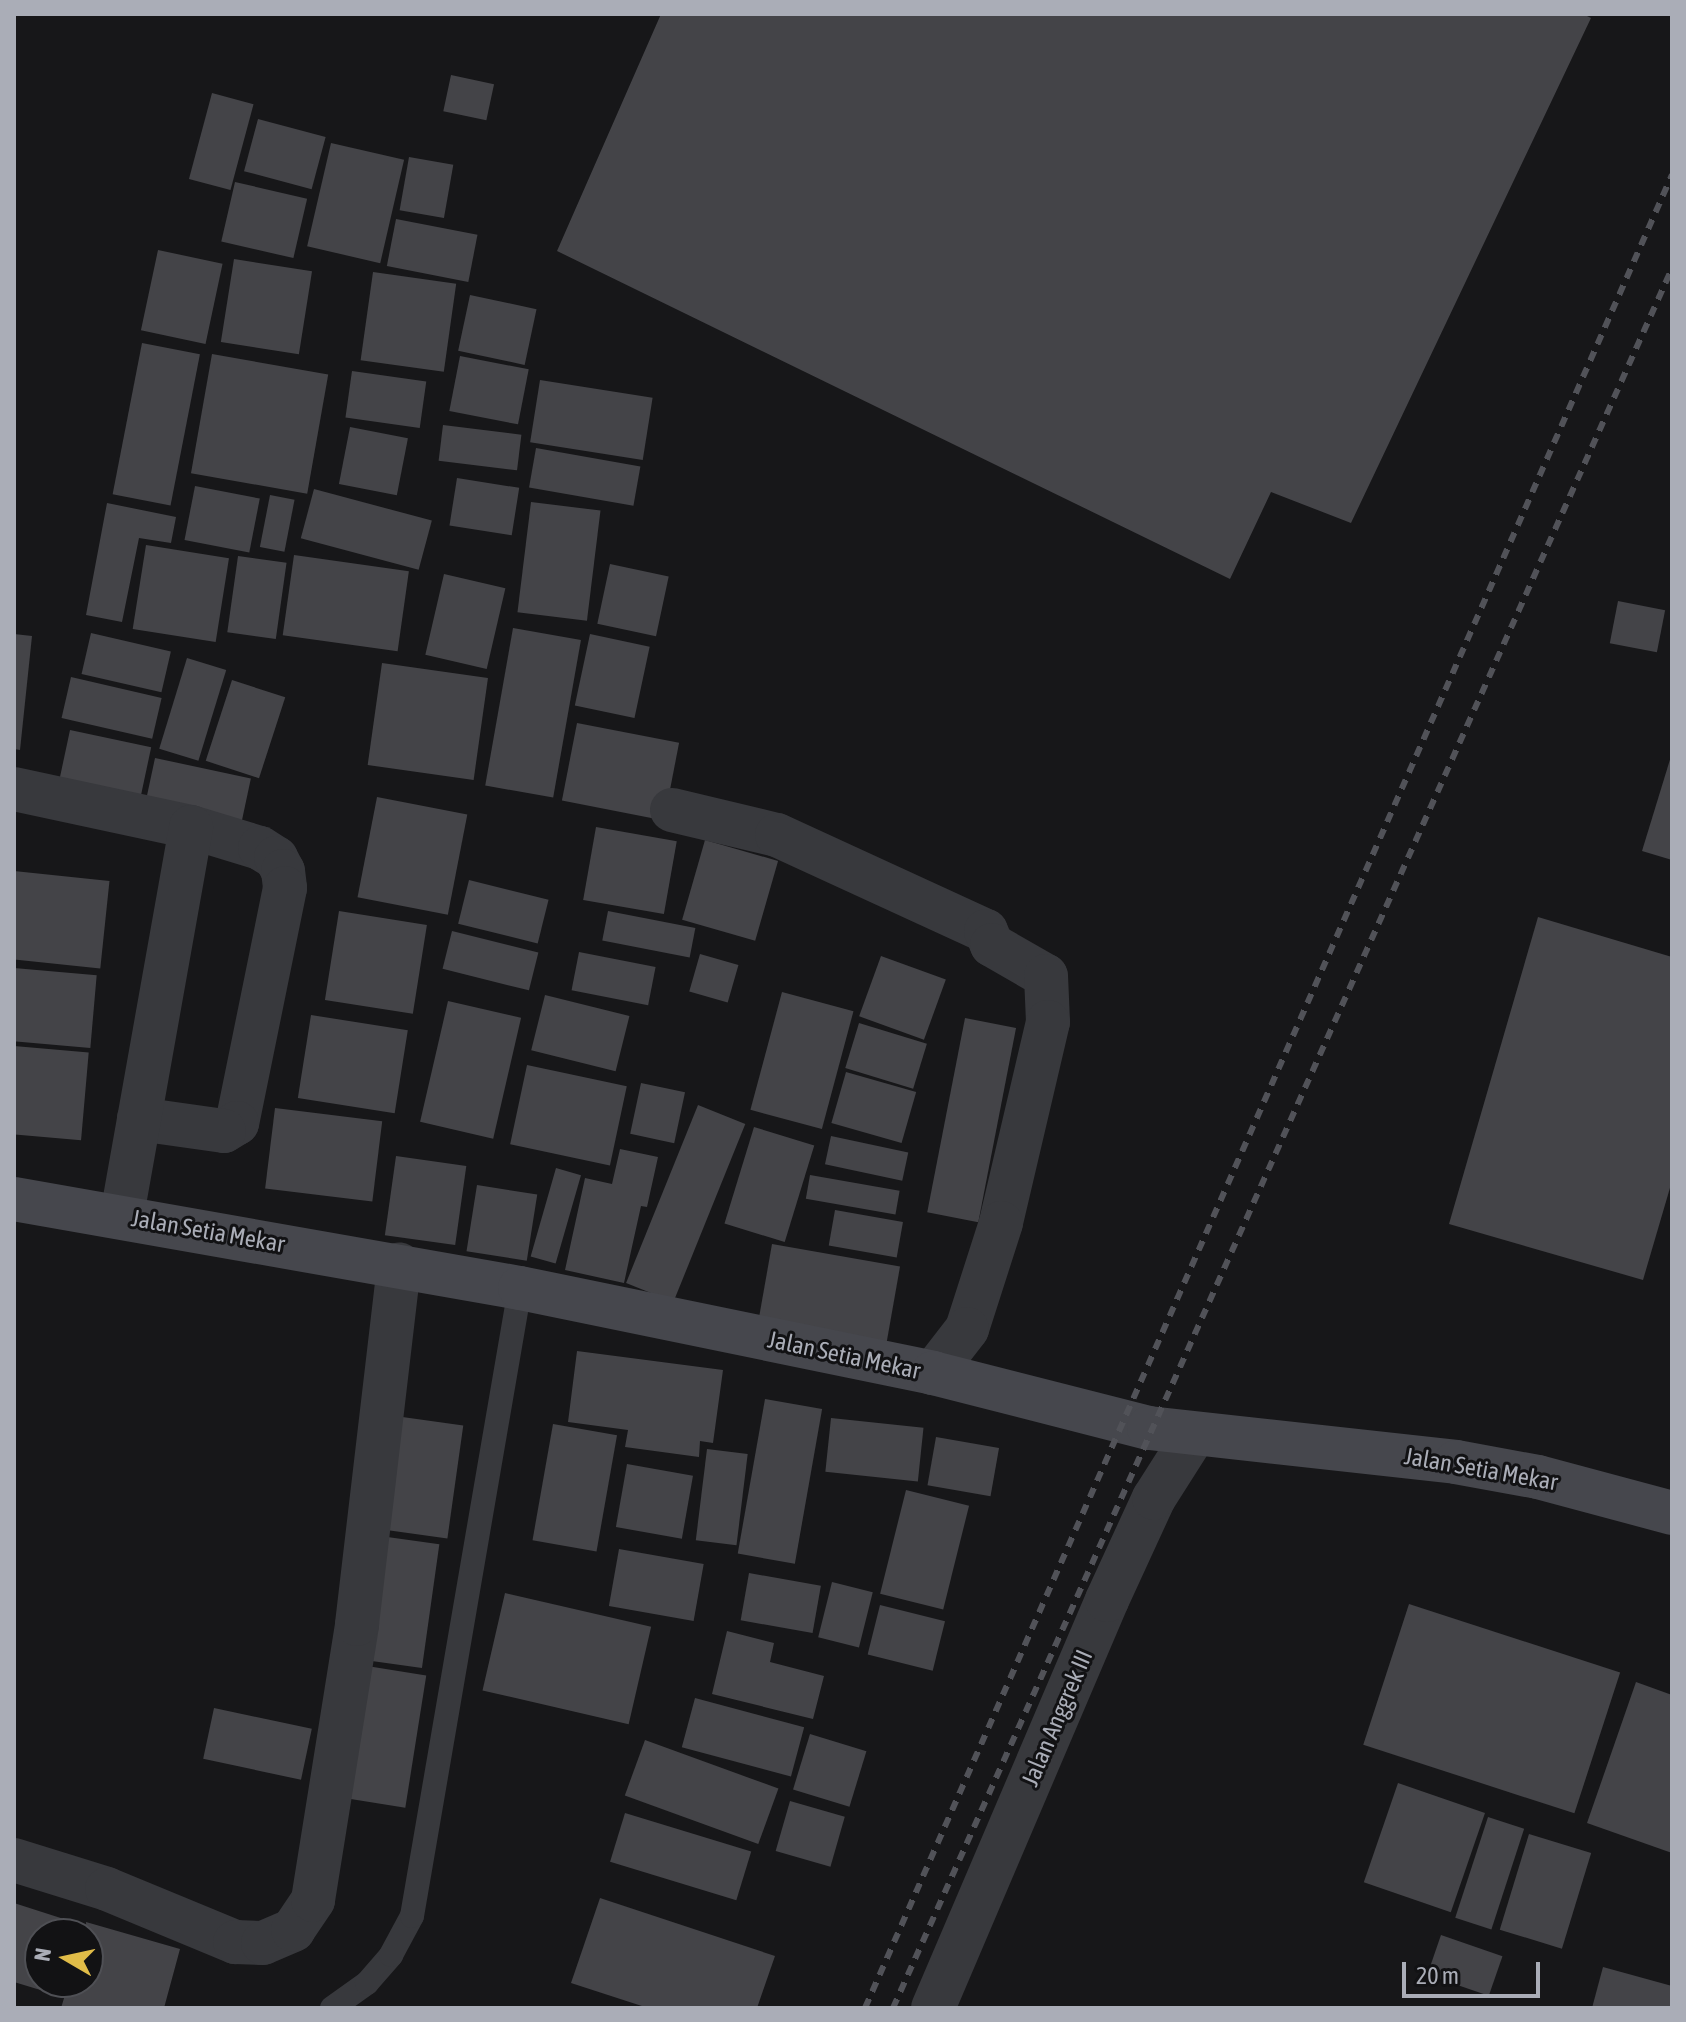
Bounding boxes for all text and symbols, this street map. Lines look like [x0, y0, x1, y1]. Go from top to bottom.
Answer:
street label: Jalan Setia Mekar [129, 1203, 287, 1259]
street label: Jalan Setia Mekar [765, 1325, 923, 1385]
street label: Jalan Setia Mekar [1402, 1441, 1560, 1497]
street label: Jalan Anggrek III [1015, 1646, 1099, 1790]
north arrow [24, 1918, 104, 1998]
text: N [28, 1946, 56, 1963]
scale bar [1406, 1946, 1544, 1996]
text: 20 m [1416, 1962, 1459, 1989]

